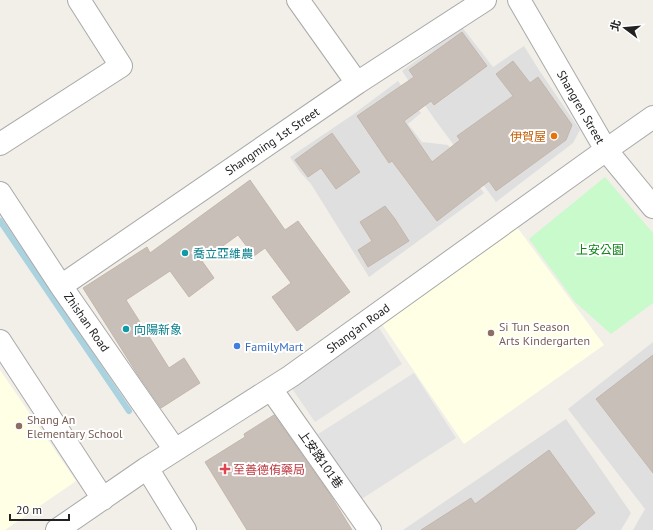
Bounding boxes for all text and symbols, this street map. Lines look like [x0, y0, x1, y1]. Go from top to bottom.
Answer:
north arrow [605, 8, 645, 48]
text: 北 [607, 18, 624, 32]
street label: Shangren Street [554, 68, 608, 146]
street label: Shangming 1st Street [222, 104, 322, 178]
place label: 伊賀屋 [510, 129, 546, 144]
marker: 伊賀屋 [549, 131, 559, 141]
park label: 上安公園 [576, 242, 624, 257]
place label: 喬立亞維農 [193, 246, 253, 261]
marker: 喬立亞維農 [180, 248, 190, 258]
street label: Zhishan Road [61, 289, 113, 355]
street label: Shang’an Road [323, 300, 393, 356]
place label: Si Tun Season Arts Kindergarten [499, 319, 590, 348]
place label: 向陽新象 [134, 322, 182, 337]
marker: 向陽新象 [121, 324, 131, 334]
marker: Si Tun Season Arts Kindergarten [486, 328, 496, 338]
place label: FamilyMart [245, 339, 303, 354]
marker: FamilyMart [232, 341, 242, 351]
place label: Shang An Elementary School [27, 412, 123, 441]
marker: Shang An Elementary School [14, 421, 24, 431]
street label: 上安路101巷 [295, 427, 347, 491]
place label: 至善德侑藥局 [233, 462, 305, 477]
marker: 至善德侑藥局 [220, 464, 230, 474]
scale bar [10, 496, 69, 522]
text: 20 m [16, 502, 42, 517]

